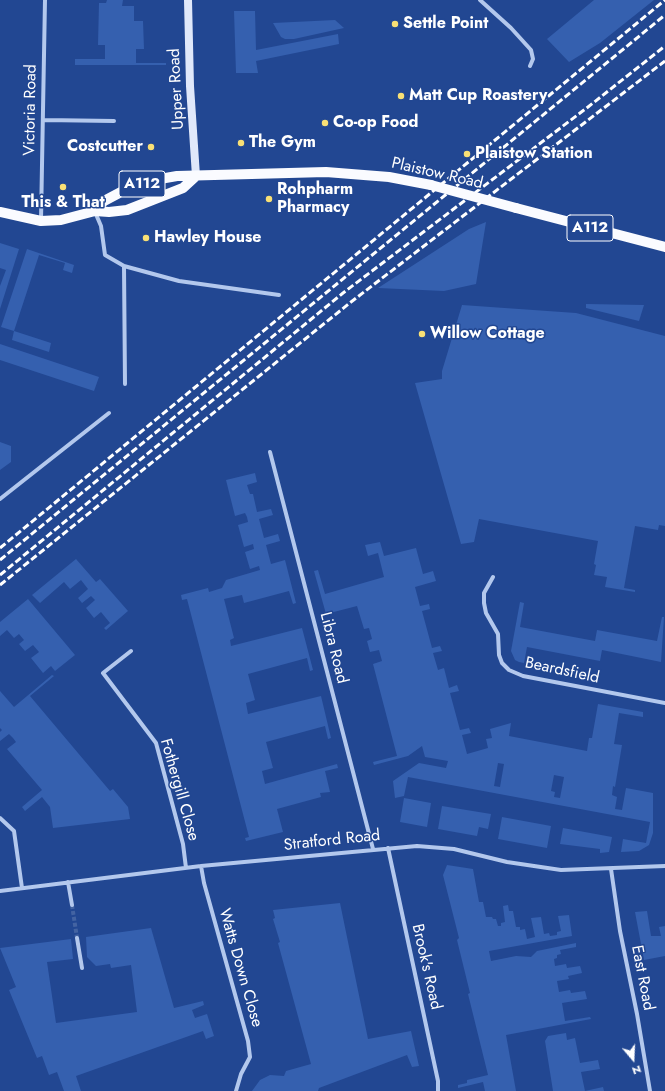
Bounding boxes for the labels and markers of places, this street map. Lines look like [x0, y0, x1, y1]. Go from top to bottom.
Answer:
place label: Settle Point [403, 14, 488, 34]
marker: Settle Point [390, 19, 400, 29]
place label: Matt Cup Roastery [409, 86, 547, 106]
marker: Matt Cup Roastery [396, 91, 406, 101]
place label: Co-op Food [333, 113, 418, 133]
marker: Co-op Food [320, 118, 330, 128]
place label: The Gym [249, 133, 316, 153]
place label: Costcutter [67, 137, 143, 157]
marker: The Gym [236, 138, 246, 148]
marker: Costcutter [146, 142, 156, 152]
place label: Plaistow Station [475, 144, 593, 164]
marker: Plaistow Station [462, 149, 472, 159]
place label: Rohpharm Pharmacy [277, 180, 353, 218]
marker: This & That [58, 182, 68, 192]
place label: This & That [21, 193, 105, 213]
marker: Rohpharm Pharmacy [264, 194, 274, 204]
place label: Hawley House [154, 228, 261, 248]
marker: Hawley House [141, 233, 151, 243]
place label: Willow Cottage [430, 324, 545, 344]
marker: Willow Cottage [417, 329, 427, 339]

